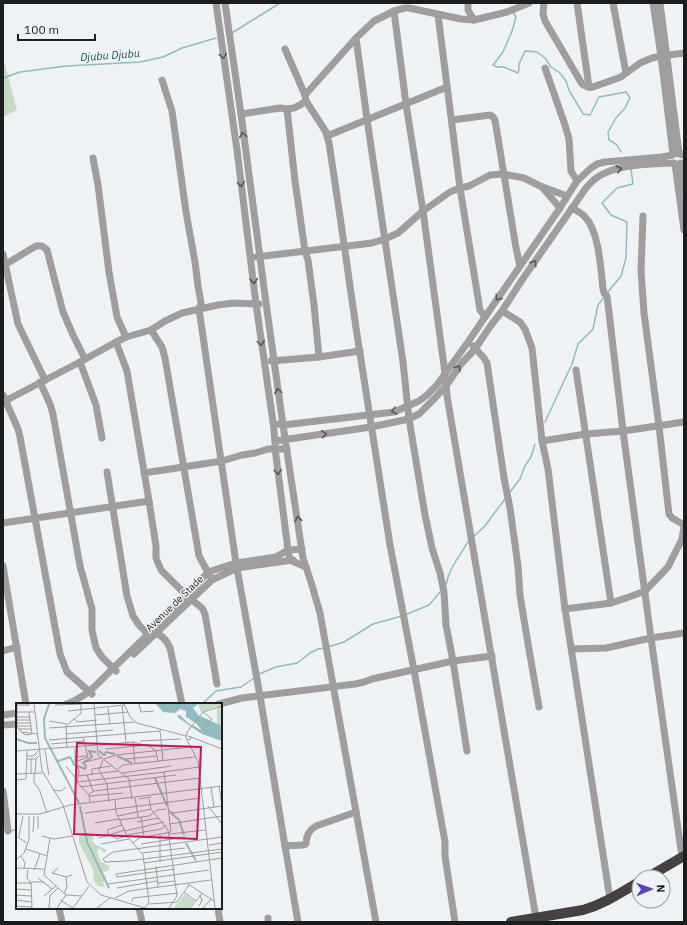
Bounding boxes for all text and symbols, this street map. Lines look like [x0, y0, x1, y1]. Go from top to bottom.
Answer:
scale bar [18, 16, 95, 42]
text: 100 m [24, 22, 59, 37]
water label: Djubu Djubu [80, 46, 140, 64]
one-way arrow [218, 52, 227, 59]
one-way arrow [239, 132, 248, 138]
one-way arrow [615, 165, 622, 173]
one-way arrow [236, 181, 245, 187]
one-way arrow [529, 260, 537, 267]
one-way arrow [249, 278, 258, 284]
one-way arrow [495, 294, 503, 301]
one-way arrow [256, 340, 265, 346]
one-way arrow [453, 366, 460, 373]
one-way arrow [274, 388, 283, 394]
one-way arrow [390, 406, 397, 415]
one-way arrow [321, 430, 327, 439]
one-way arrow [273, 469, 282, 475]
one-way arrow [294, 516, 302, 522]
street label: Avenue de Stade [143, 572, 206, 634]
inset map [16, 703, 222, 909]
north arrow [631, 869, 671, 909]
text: N [654, 884, 668, 893]

